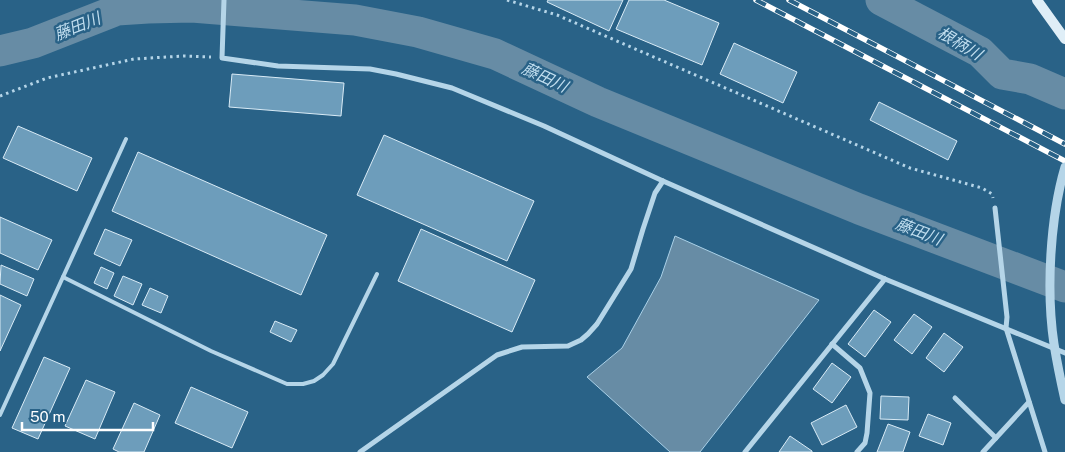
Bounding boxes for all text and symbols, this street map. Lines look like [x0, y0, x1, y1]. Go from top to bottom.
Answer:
water label: 藤田川 [51, 8, 105, 44]
water label: 根柄川 [934, 23, 987, 65]
water label: 藤田川 [519, 59, 572, 97]
water label: 藤田川 [893, 214, 946, 250]
scale bar [22, 400, 154, 432]
text: 50 m [30, 408, 65, 425]

